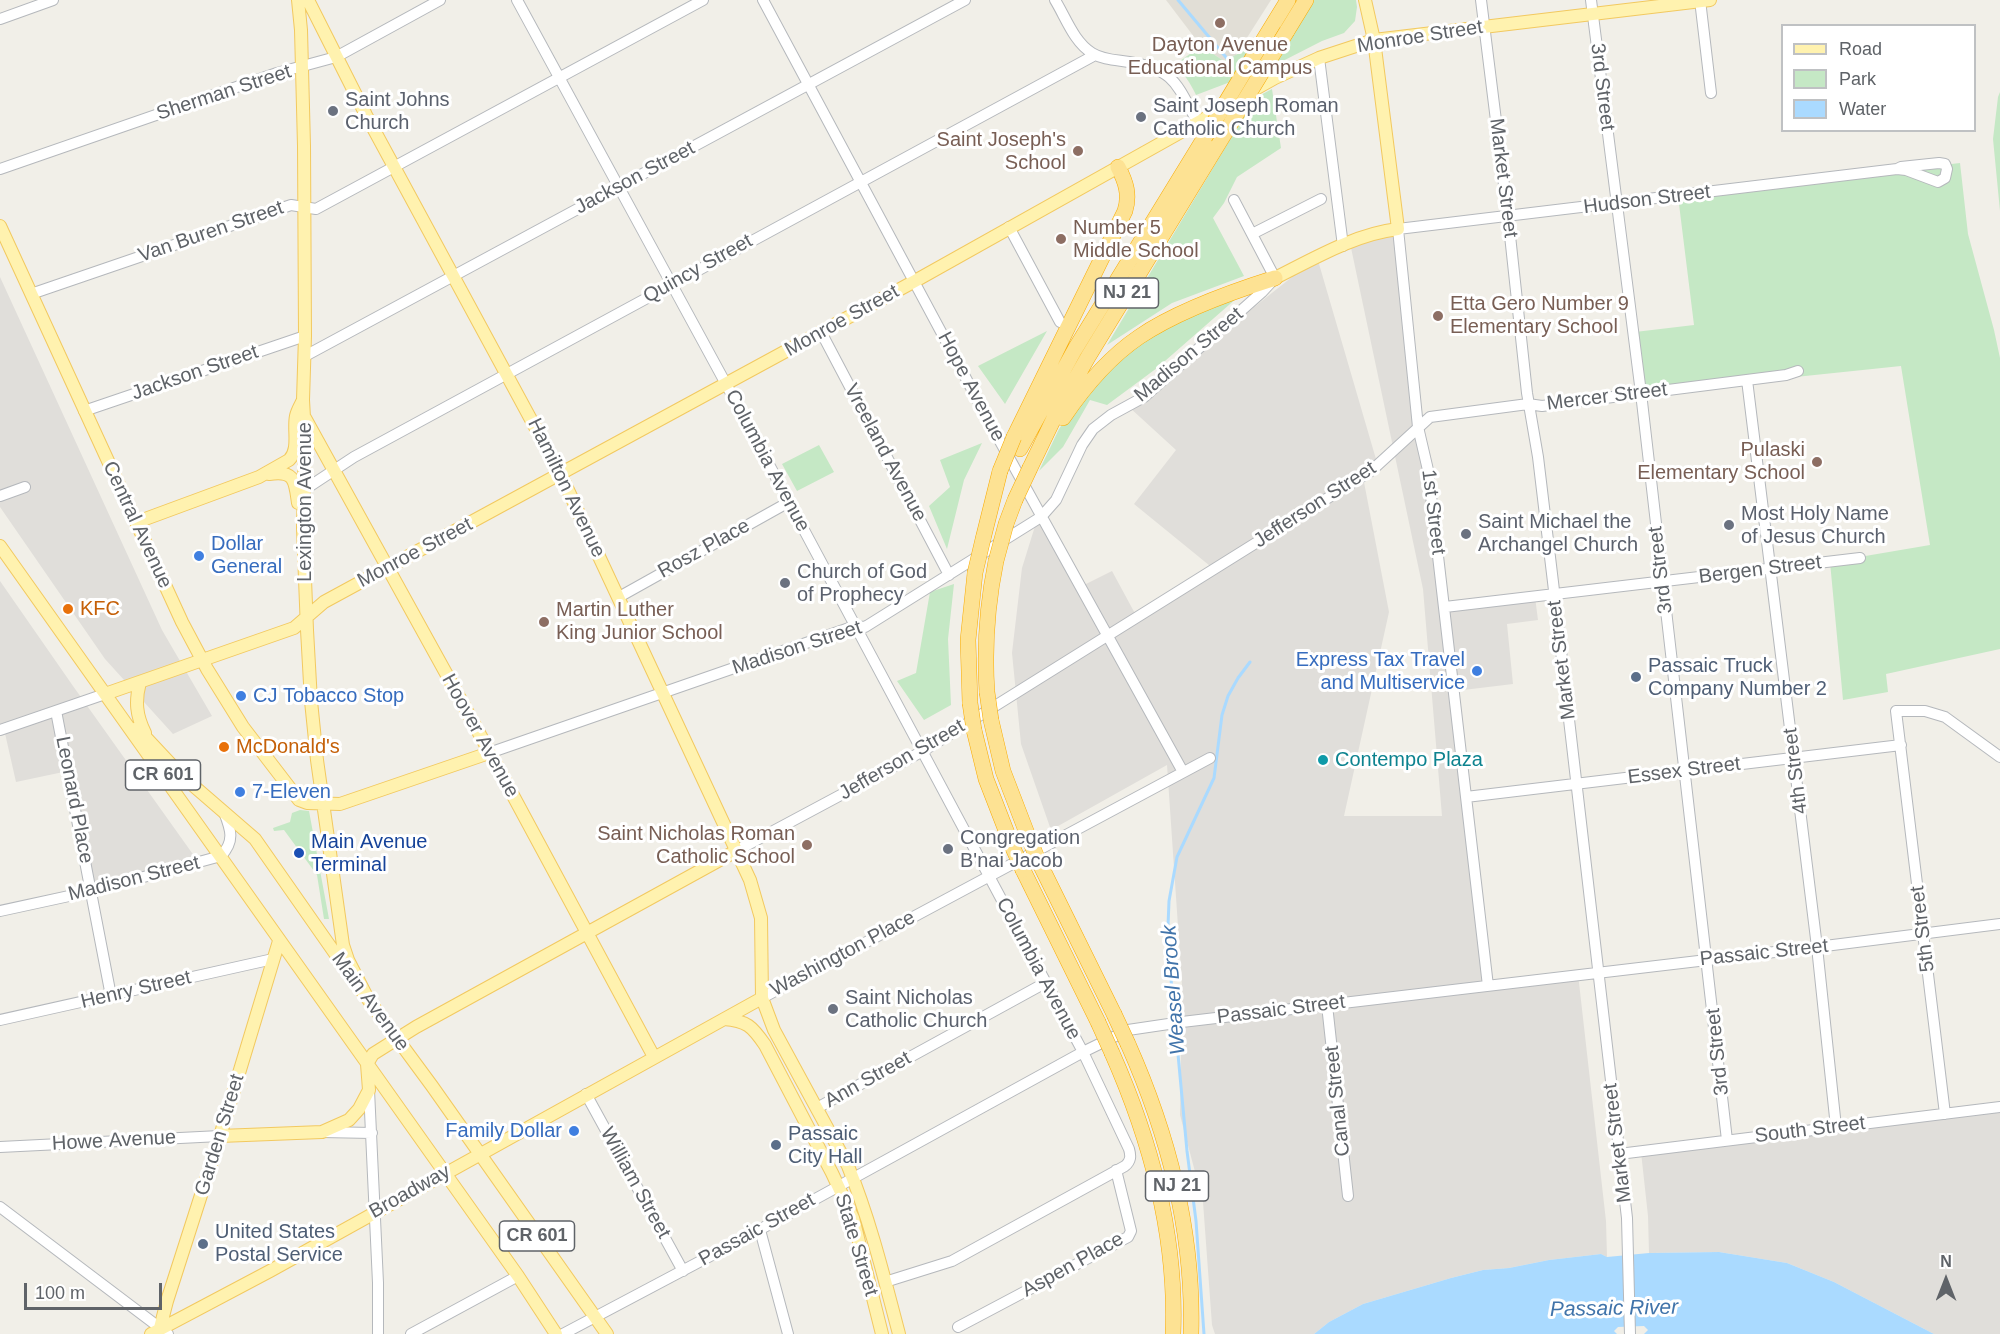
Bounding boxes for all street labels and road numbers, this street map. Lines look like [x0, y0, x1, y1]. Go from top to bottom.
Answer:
street label: Monroe Street [1356, 15, 1484, 59]
street label: 3rd Street [1585, 42, 1619, 132]
street label: Sherman Street [154, 60, 294, 126]
street label: Market Street [1484, 117, 1522, 239]
street label: Jackson Street [571, 136, 699, 220]
street label: Hudson Street [1582, 180, 1712, 220]
street label: Van Buren Street [135, 196, 287, 268]
street label: Quincy Street [639, 229, 757, 309]
road number: NJ 21 [1096, 278, 1158, 308]
street label: Monroe Street [781, 280, 903, 362]
street label: Madison Street [1130, 303, 1248, 407]
street label: Hope Avenue [932, 328, 1010, 446]
street label: Jackson Street [129, 340, 261, 406]
street label: Mercer Street [1545, 378, 1669, 416]
street label: Vreeland Avenue [839, 380, 931, 526]
street label: Columbia Avenue [719, 386, 815, 536]
street label: Hamilton Avenue [522, 414, 610, 562]
street label: Lexington Avenue [293, 422, 317, 582]
street label: Jefferson Street [1249, 457, 1381, 553]
street label: Central Avenue [97, 458, 177, 592]
street label: 1st Street [1416, 468, 1450, 556]
street label: Monroe Street [353, 513, 477, 593]
street label: Rosz Place [654, 514, 754, 584]
street label: 3rd Street [1644, 525, 1678, 615]
street label: Bergen Street [1697, 551, 1823, 589]
street label: Market Street [1543, 599, 1581, 721]
street label: Madison Street [729, 616, 865, 680]
street label: Hoover Avenue [436, 670, 524, 802]
street label: Jefferson Street [835, 714, 969, 806]
street label: 4th Street [1779, 727, 1813, 815]
street label: Leonard Place [50, 734, 98, 866]
street label: Essex Street [1626, 752, 1742, 790]
road number: CR 601 [126, 760, 201, 790]
street label: Madison Street [66, 851, 202, 907]
street label: 5th Street [1906, 885, 1940, 973]
street label: Columbia Avenue [990, 894, 1086, 1044]
street label: Washington Place [767, 906, 919, 1002]
street label: Passaic Street [1699, 934, 1829, 972]
street label: Main Avenue [326, 948, 414, 1056]
street label: Henry Street [79, 966, 193, 1014]
street label: Passaic Street [1216, 990, 1346, 1030]
street label: 3rd Street [1701, 1007, 1735, 1097]
street label: Canal Street [1320, 1044, 1356, 1158]
street label: Ann Street [821, 1047, 915, 1113]
street label: Garden Street [190, 1071, 250, 1199]
street label: Market Street [1599, 1082, 1637, 1204]
street label: South Street [1753, 1111, 1867, 1149]
street label: William Street [595, 1123, 675, 1243]
street label: Howe Avenue [51, 1126, 177, 1156]
street label: Broadway [365, 1160, 455, 1224]
road number: NJ 21 [1146, 1171, 1208, 1201]
street label: Passaic Street [695, 1188, 819, 1272]
street label: State Street [829, 1191, 883, 1299]
road number: CR 601 [500, 1221, 574, 1251]
street label: Aspen Place [1018, 1227, 1128, 1303]

